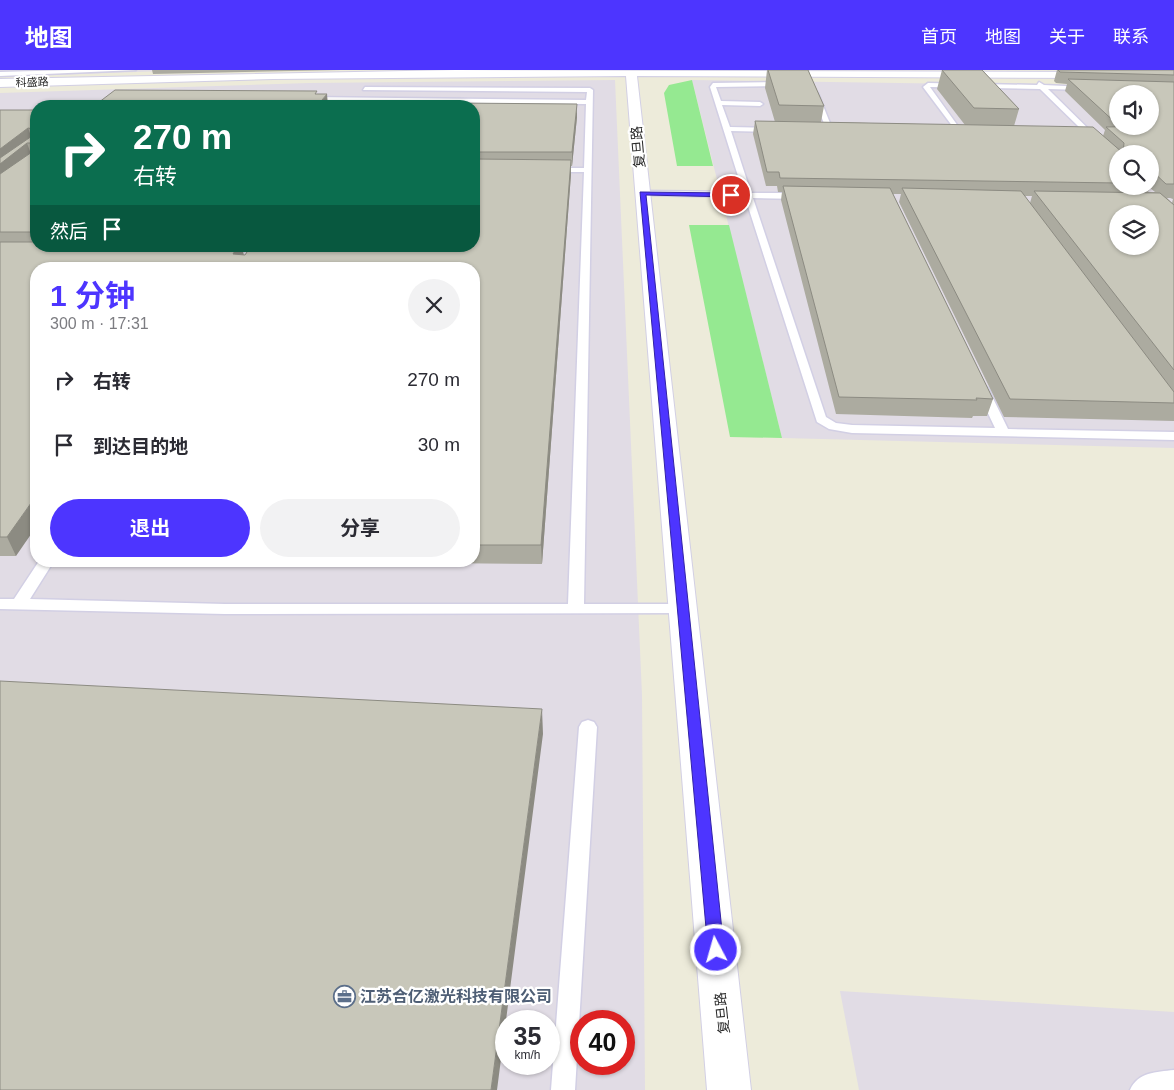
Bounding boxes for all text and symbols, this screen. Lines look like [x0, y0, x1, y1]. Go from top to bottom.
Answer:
text: 地图 [25, 24, 73, 51]
text: 首页 [921, 27, 957, 47]
text: 地图 [985, 27, 1021, 47]
text: 关于 [1049, 27, 1085, 47]
text: 联系 [1113, 27, 1149, 47]
street label: 科盛路 [15, 75, 49, 89]
map controls [1109, 85, 1159, 255]
button: sound [1109, 85, 1159, 135]
text: 270 m [133, 117, 232, 156]
icon: right [50, 120, 115, 185]
street label: 复旦路 [628, 125, 648, 169]
button: search [1109, 145, 1159, 195]
text: 右转 [133, 164, 177, 189]
pin [710, 174, 752, 216]
icon: arrive [717, 181, 745, 209]
button: layers [1109, 205, 1159, 255]
icon: arrive [98, 215, 126, 243]
text: 然后 [50, 221, 88, 242]
text: 1 分钟 [50, 279, 135, 312]
button: close [408, 279, 460, 331]
text: 300 m · 17:31 [50, 315, 149, 332]
icon: right [50, 366, 78, 394]
text: 270 m [407, 369, 460, 390]
text: 右转 [93, 371, 131, 392]
icon: arrive [50, 431, 78, 459]
text: 30 m [418, 434, 460, 455]
text: 到达目的地 [93, 436, 188, 457]
button: 退出 [50, 499, 250, 557]
button: 分享 [260, 499, 460, 557]
position arrow [689, 923, 741, 975]
office icon: 江苏合亿激光科技有限公司 [332, 984, 356, 1008]
place label: 江苏合亿激光科技有限公司 [360, 988, 552, 1005]
street label: 复旦路 [712, 991, 732, 1035]
speed limit sign: 40 [570, 1010, 635, 1075]
text: 35 [514, 1022, 541, 1050]
text: km/h [514, 1048, 541, 1062]

